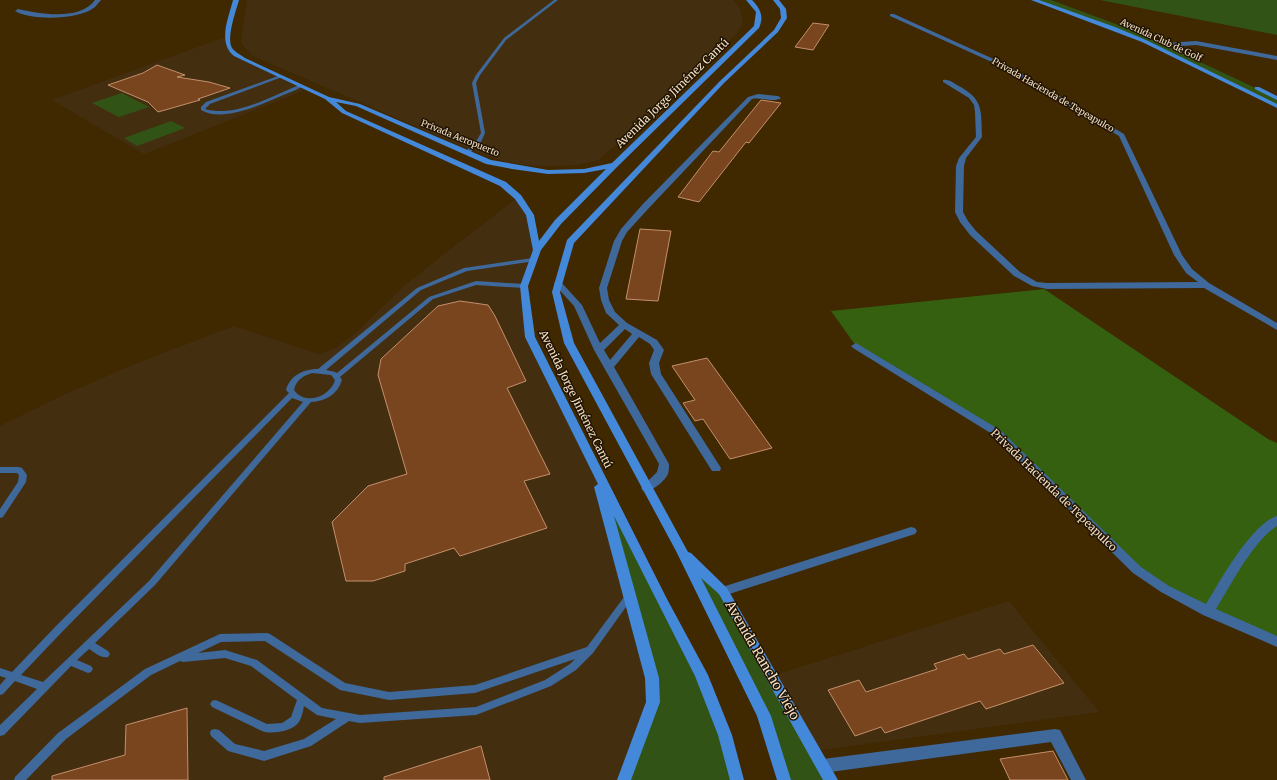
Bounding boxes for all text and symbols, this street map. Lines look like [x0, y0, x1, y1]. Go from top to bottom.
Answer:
street label: Avenida Club de Golf [1118, 15, 1204, 64]
street label: Avenida Jorge Jiménez Cantú [612, 35, 732, 151]
street label: Privada Hacienda de Tepeapulco [990, 55, 1116, 134]
street label: Privada Aeropuerto [419, 117, 501, 158]
street label: Avenida Jorge Jiménez Cantú [536, 327, 616, 470]
street label: Privada Hacienda de Tepeapulco [988, 426, 1121, 555]
street label: Avenida Rancho Viejo [721, 597, 804, 723]

